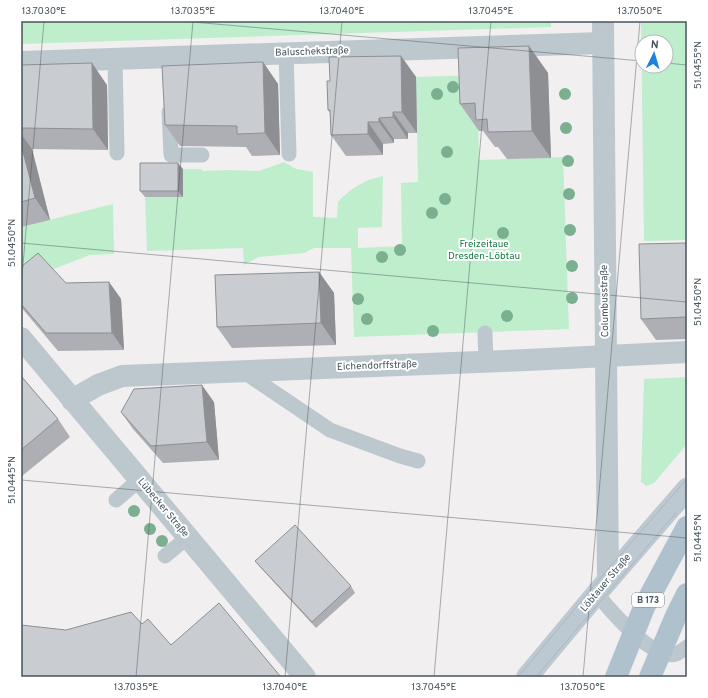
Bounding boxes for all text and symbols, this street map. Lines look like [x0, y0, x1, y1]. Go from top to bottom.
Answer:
text: 13.7030°E [22, 5, 66, 18]
text: 13.7035°E [171, 5, 215, 18]
text: 13.7040°E [319, 5, 365, 18]
text: 13.7045°E [469, 5, 513, 18]
text: 13.7050°E [618, 5, 662, 18]
north arrow [634, 34, 674, 74]
text: N [650, 38, 659, 52]
text: 51.0455°N [692, 41, 705, 89]
street label: Baluschekstraße [275, 44, 349, 60]
text: 51.0450°N [6, 219, 19, 267]
park label: Freizeitaue Dresden-Löbtau [448, 238, 520, 263]
street label: Columbusstraße [598, 265, 612, 337]
text: 51.0450°N [692, 278, 705, 326]
street label: Eichendorffstraße [337, 358, 417, 374]
text: 51.0445°N [6, 456, 19, 504]
street label: Lübecker Straße [134, 476, 192, 540]
text: 51.0445°N [692, 514, 705, 562]
street label: Löbtauer Straße [578, 551, 634, 615]
road number: B 173 [632, 593, 664, 607]
text: 13.7035°E [114, 681, 158, 694]
text: 13.7040°E [262, 681, 308, 694]
text: 13.7045°E [412, 681, 456, 694]
text: 13.7050°E [561, 681, 605, 694]

